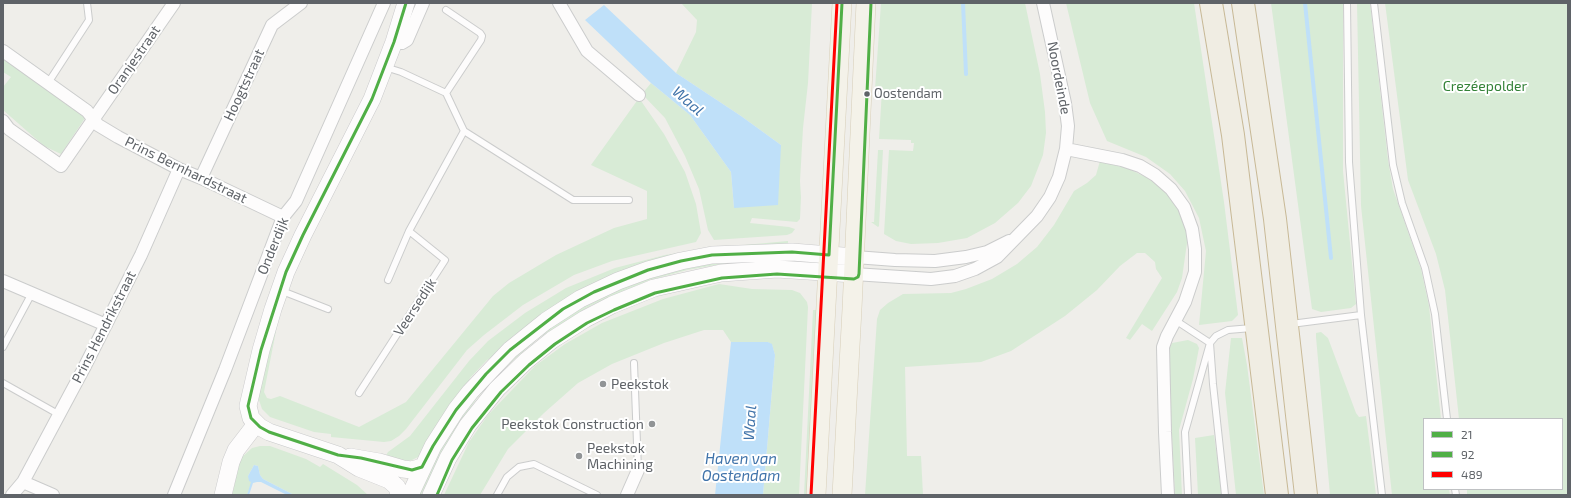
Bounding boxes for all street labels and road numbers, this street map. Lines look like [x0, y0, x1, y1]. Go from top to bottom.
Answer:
street label: Oranjestraat [104, 22, 164, 98]
street label: Noordeinde [1044, 40, 1074, 116]
street label: Hoogtstraat [220, 46, 268, 124]
street label: Prins Bernhardstraat [122, 133, 250, 207]
street label: Onderdijk [254, 215, 292, 277]
street label: Prins Hendrikstraat [68, 268, 140, 386]
street label: Veersedijk [390, 275, 440, 339]

